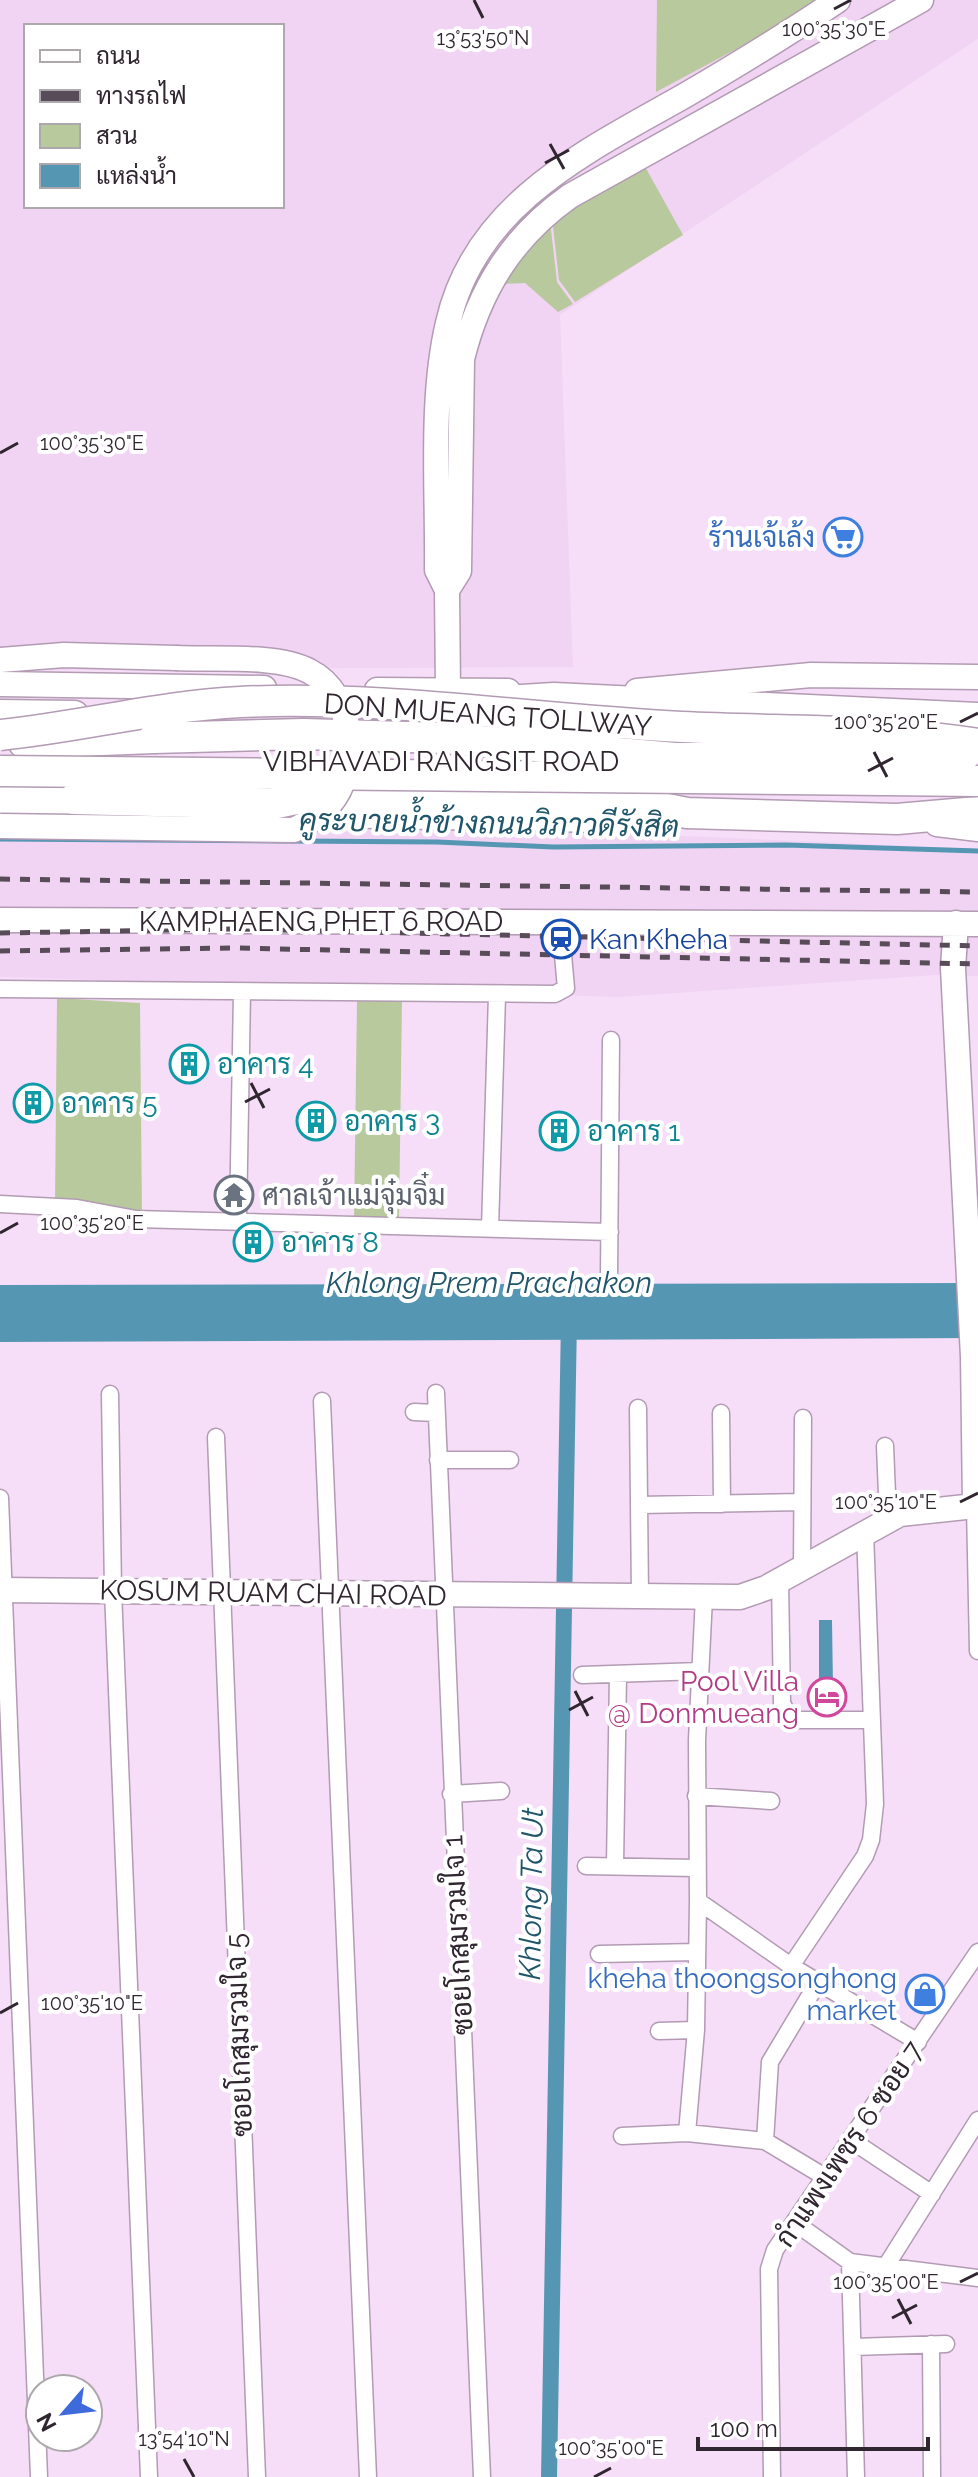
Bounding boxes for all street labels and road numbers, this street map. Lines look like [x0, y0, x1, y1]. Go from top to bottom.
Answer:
street label: DON MUEANG TOLLWAY [323, 687, 653, 743]
street label: VIBHAVADI RANGSIT ROAD [263, 745, 619, 778]
street label: KAMPHAENG PHET 6 ROAD [139, 905, 503, 938]
street label: KOSUM RUAM CHAI ROAD [99, 1573, 447, 1613]
street label: ซอยโกสุมรวมใจ 1 [433, 1834, 483, 2036]
street label: ซอยโกสุมรวมใจ 5 [216, 1933, 262, 2137]
street label: กำแพงเพชร 6 ซอย 7 [768, 2035, 930, 2253]

